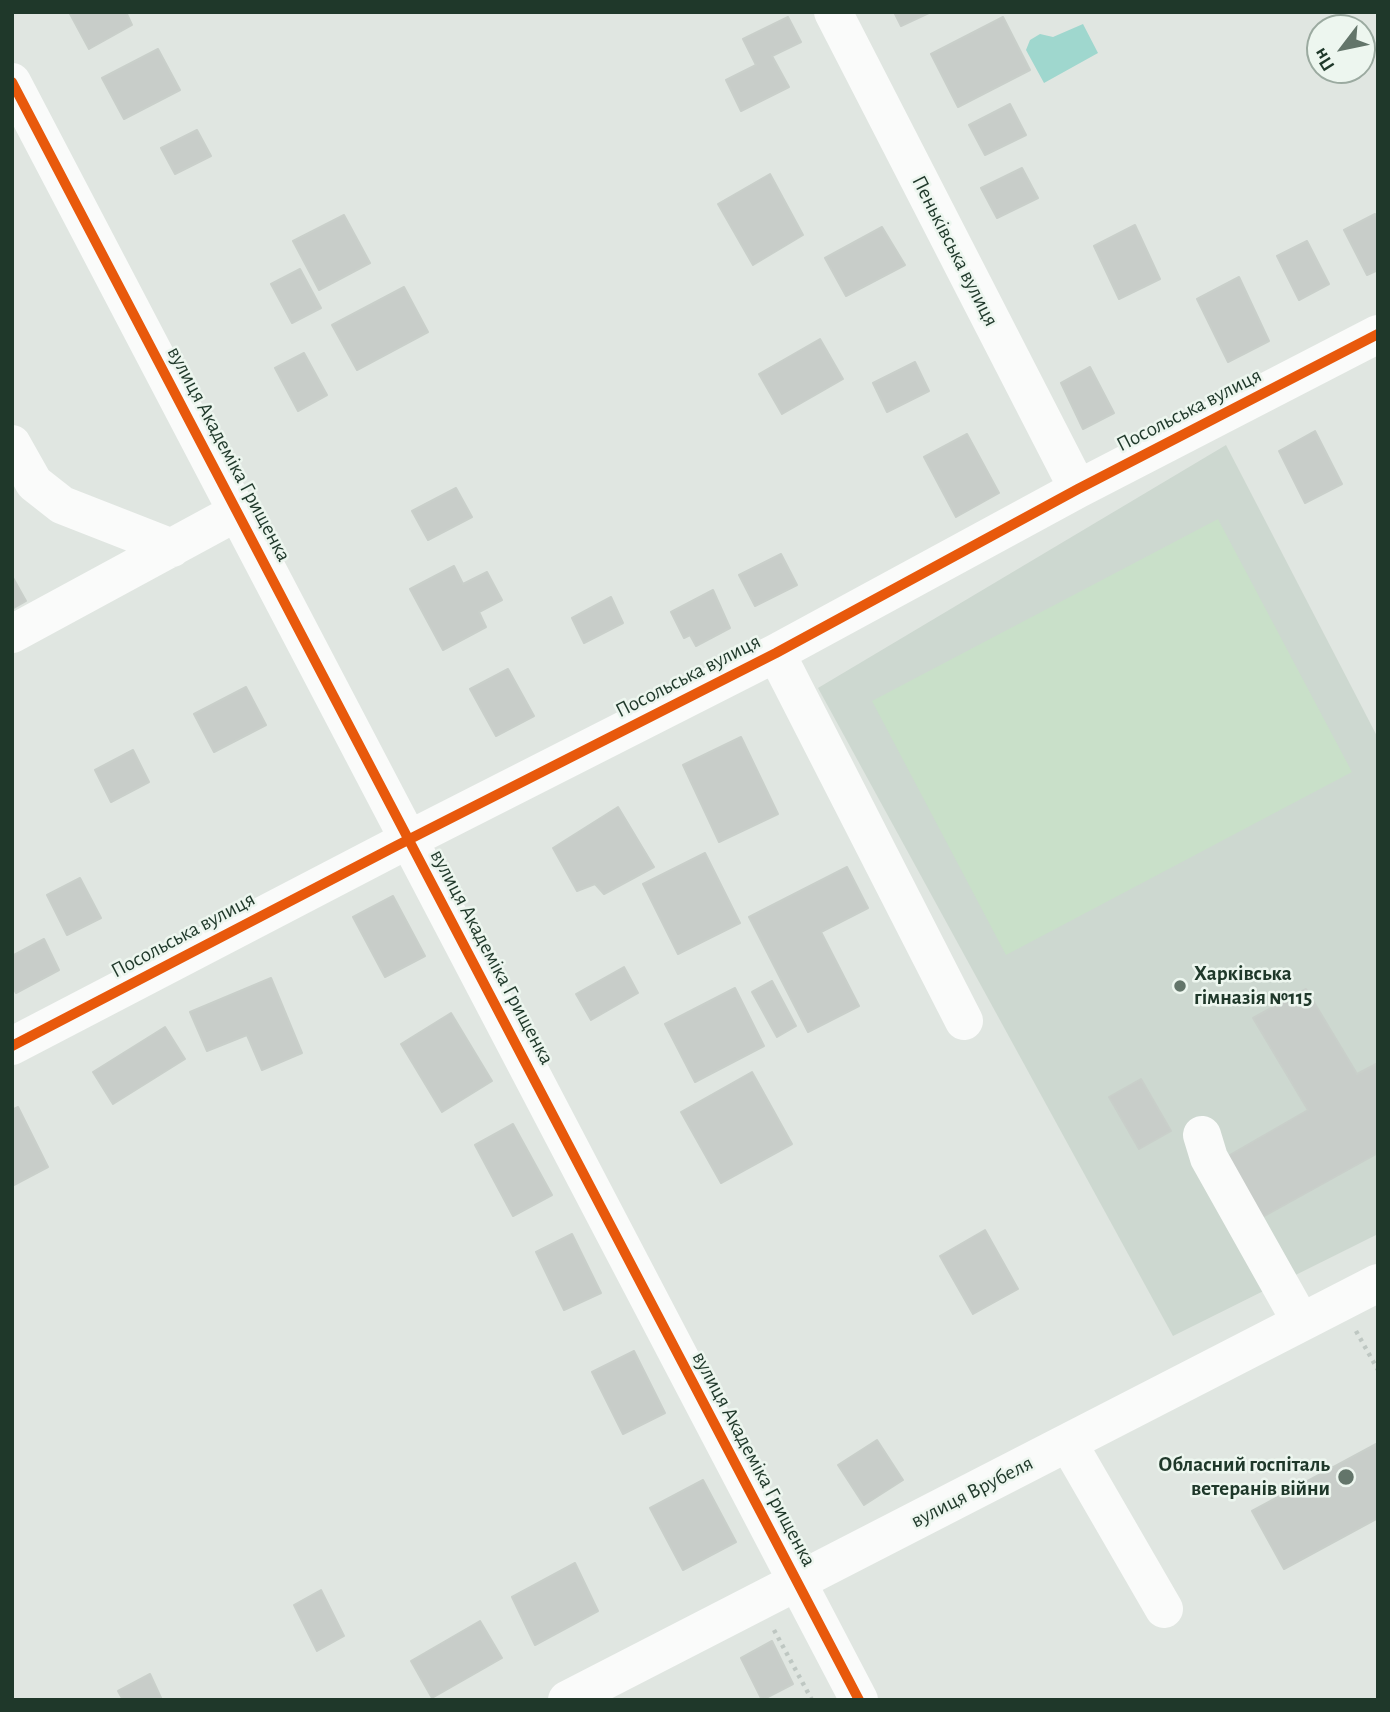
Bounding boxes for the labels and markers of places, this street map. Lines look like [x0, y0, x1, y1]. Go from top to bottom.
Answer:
place label: Харківська гімназія №115 [1194, 961, 1312, 1011]
marker: Харківська гімназія №115 [1172, 978, 1188, 994]
place label: Обласний госпіталь ветеранів війни [1158, 1452, 1330, 1502]
marker: Обласний госпіталь ветеранів війни [1336, 1467, 1356, 1487]

